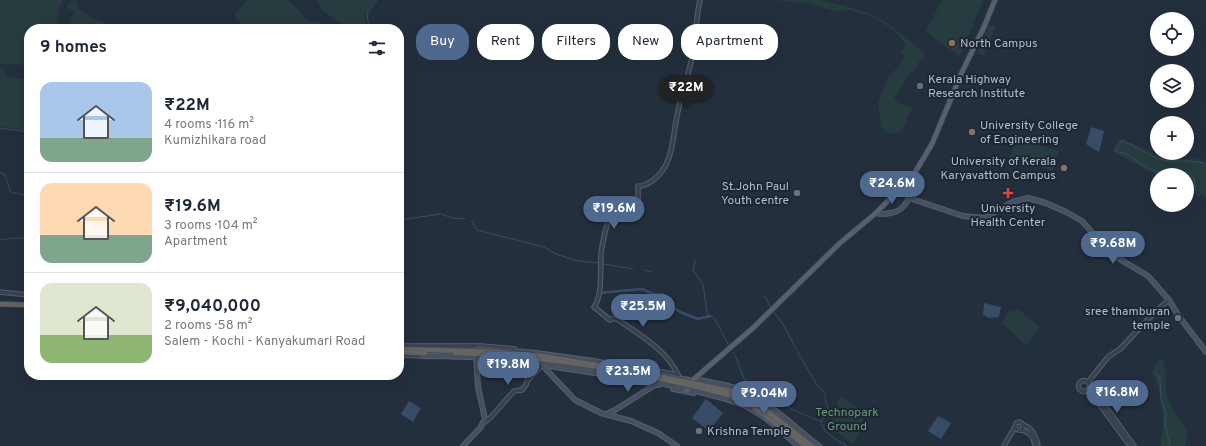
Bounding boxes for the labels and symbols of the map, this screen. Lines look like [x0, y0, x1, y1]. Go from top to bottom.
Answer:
place label: North Campus [960, 36, 1038, 52]
marker: North Campus [947, 38, 957, 48]
place label: Kerala Highway Research Institute [928, 72, 1025, 102]
pin: ₹22M [662, 75, 710, 109]
marker: Kerala Highway Research Institute [915, 81, 925, 91]
place label: University College of Engineering [980, 118, 1078, 148]
marker: University College of Engineering [967, 127, 977, 137]
place label: University of Kerala Karyavattom Campus [940, 154, 1056, 184]
marker: University of Kerala Karyavattom Campus [1059, 163, 1069, 173]
pin: ₹24.6M [859, 171, 925, 205]
place label: St.John Paul Youth centre [721, 179, 789, 209]
marker: University Health Center [1002, 187, 1014, 199]
marker: St.John Paul Youth centre [792, 188, 802, 198]
pin: ₹19.6M [581, 196, 647, 230]
place label: University Health Center [971, 201, 1046, 231]
pin: ₹9.68M [1080, 231, 1146, 265]
pin: ₹25.5M [610, 294, 676, 328]
place label: sree thamburan temple [1085, 304, 1170, 334]
marker: sree thamburan temple [1173, 313, 1183, 323]
pin: ₹19.8M [475, 352, 541, 386]
pin: ₹23.5M [595, 359, 661, 393]
pin: ₹16.8M [1084, 380, 1150, 414]
pin: ₹9.04M [731, 381, 797, 415]
park label: Technopark Ground [815, 405, 879, 435]
place label: Krishna Temple [707, 424, 790, 440]
marker: Krishna Temple [694, 426, 704, 436]

